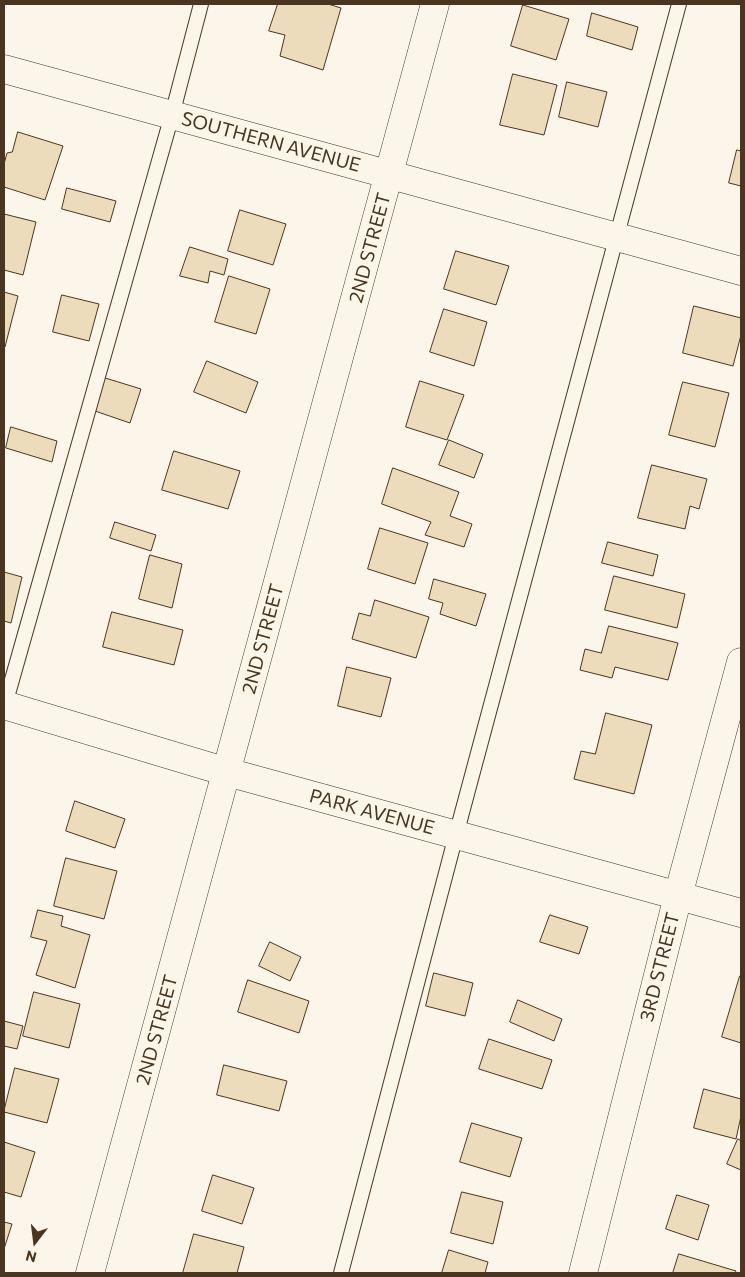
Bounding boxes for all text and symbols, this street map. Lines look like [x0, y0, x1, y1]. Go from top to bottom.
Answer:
street label: SOUTHERN AVENUE [179, 107, 363, 177]
street label: 2ND STREET [344, 190, 396, 306]
street label: 2ND STREET [237, 581, 289, 697]
street label: PARK AVENUE [307, 784, 437, 840]
street label: 3RD STREET [635, 910, 685, 1024]
street label: 2ND STREET [131, 972, 183, 1088]
north arrow [10, 1217, 60, 1267]
text: N [24, 1247, 38, 1267]

